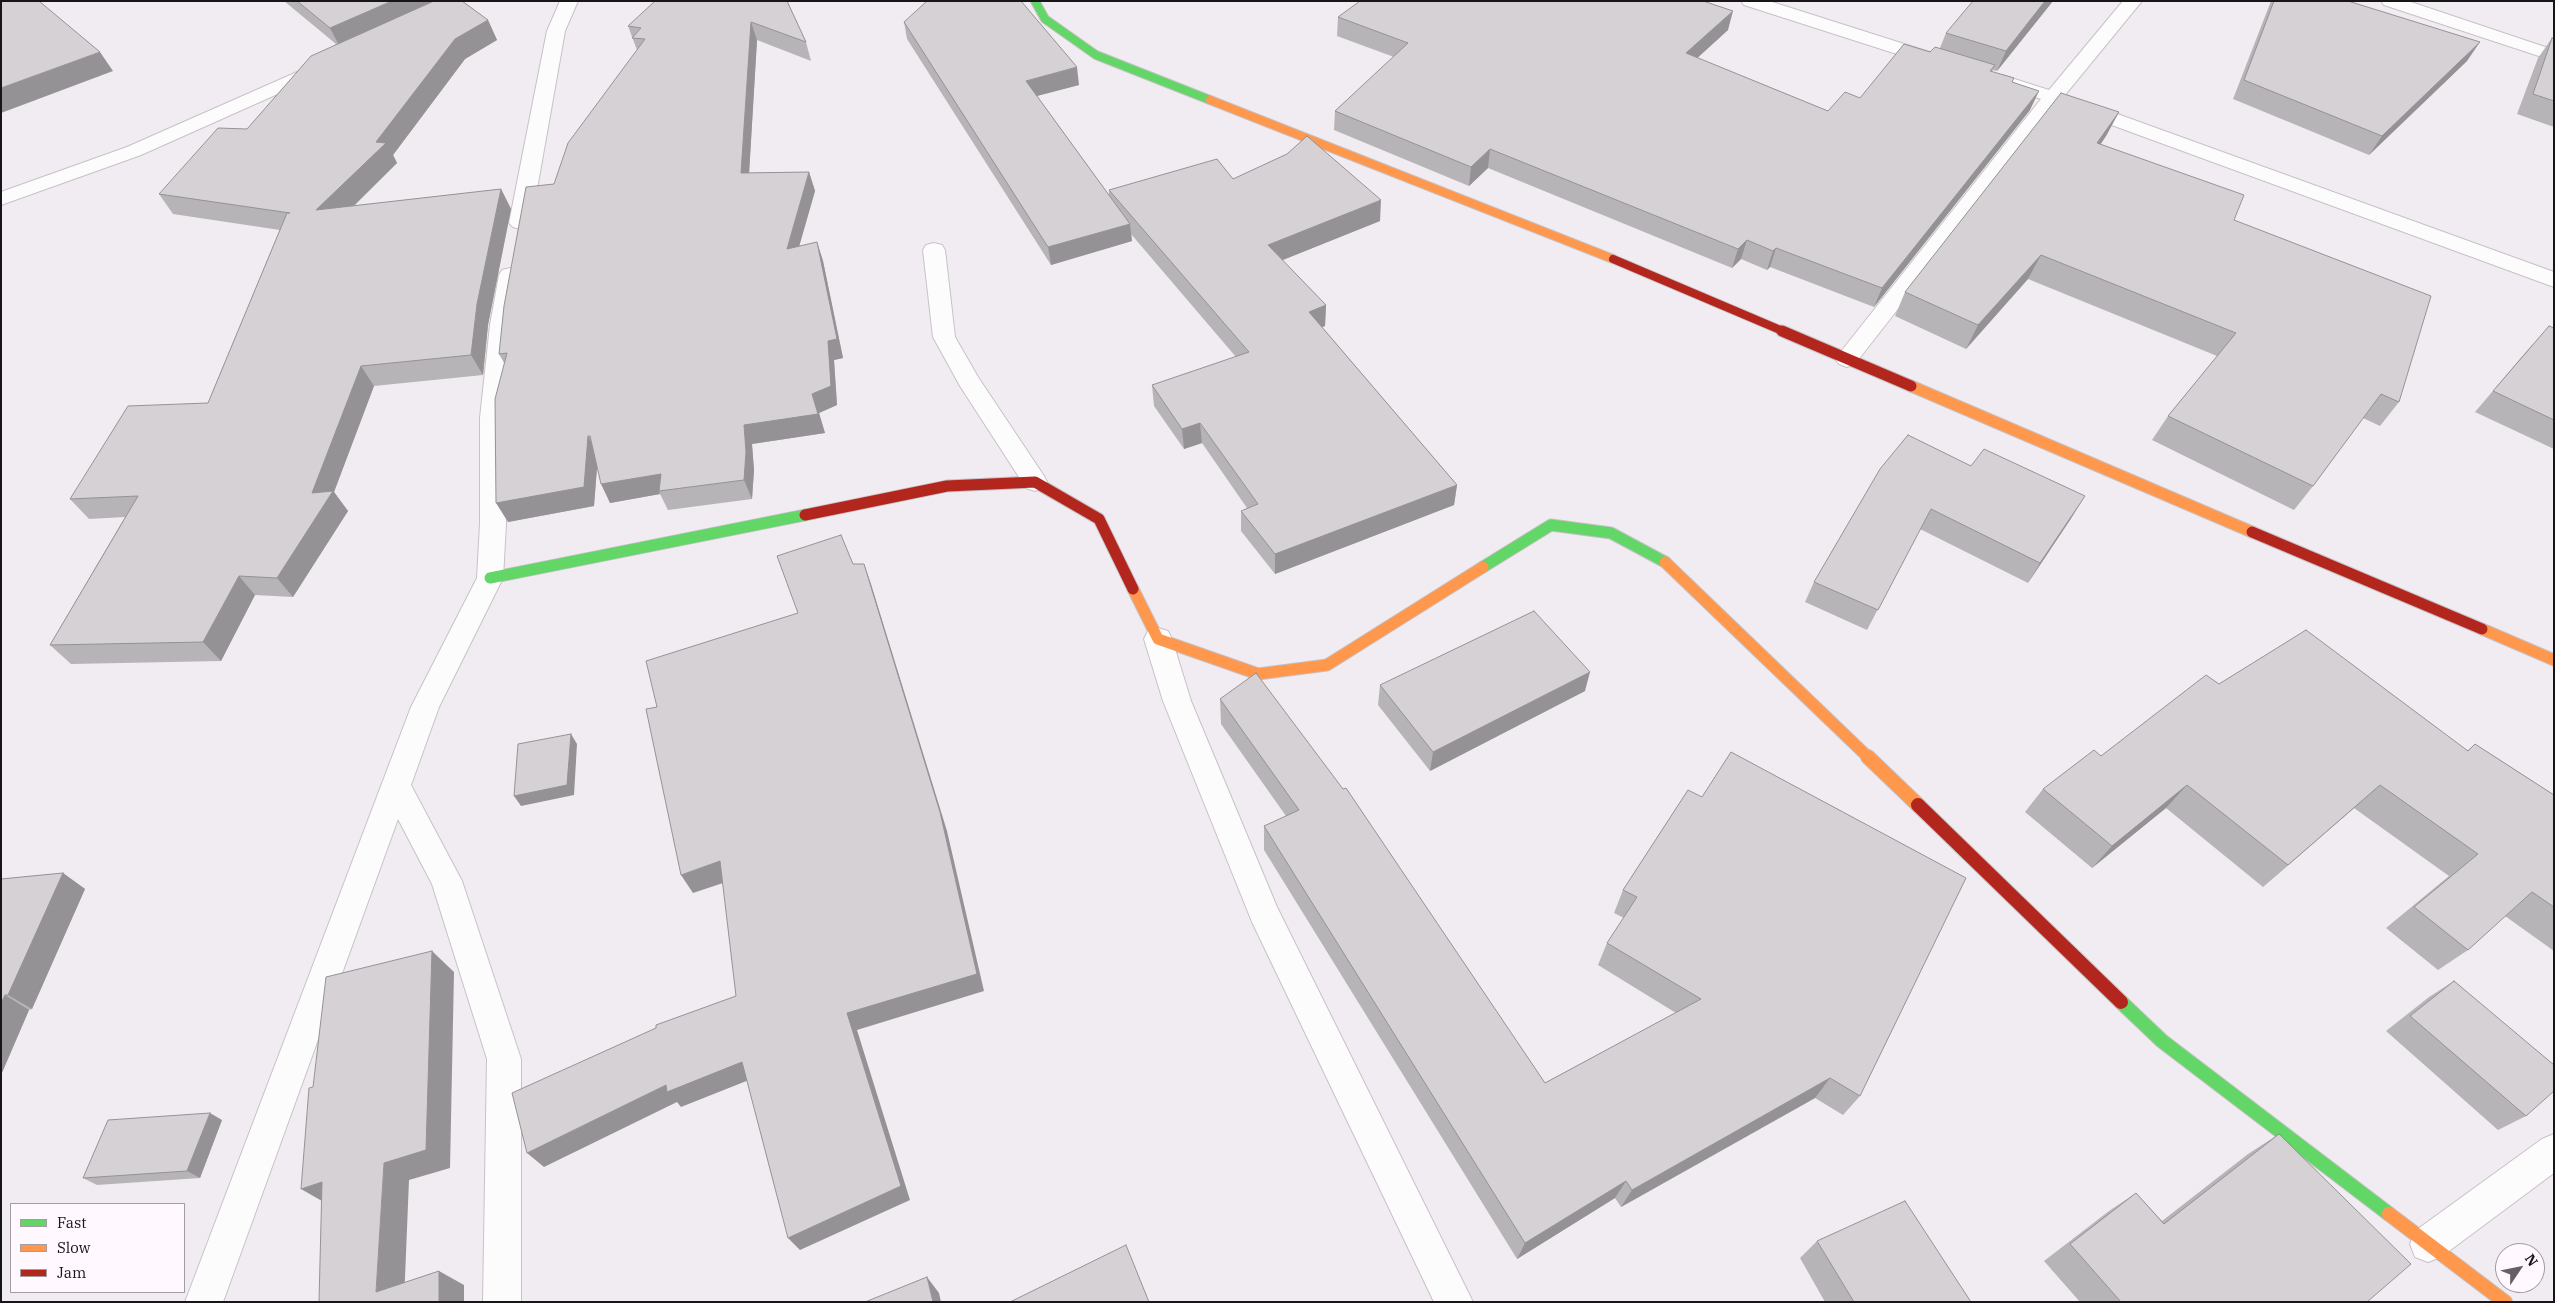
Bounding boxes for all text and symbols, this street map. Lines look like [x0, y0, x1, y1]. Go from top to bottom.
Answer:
legend [10, 1203, 185, 1293]
text: Fast [57, 1213, 87, 1232]
text: Slow [57, 1238, 90, 1257]
north arrow [2495, 1243, 2545, 1293]
text: N [2521, 1251, 2542, 1270]
text: Jam [57, 1263, 86, 1282]

